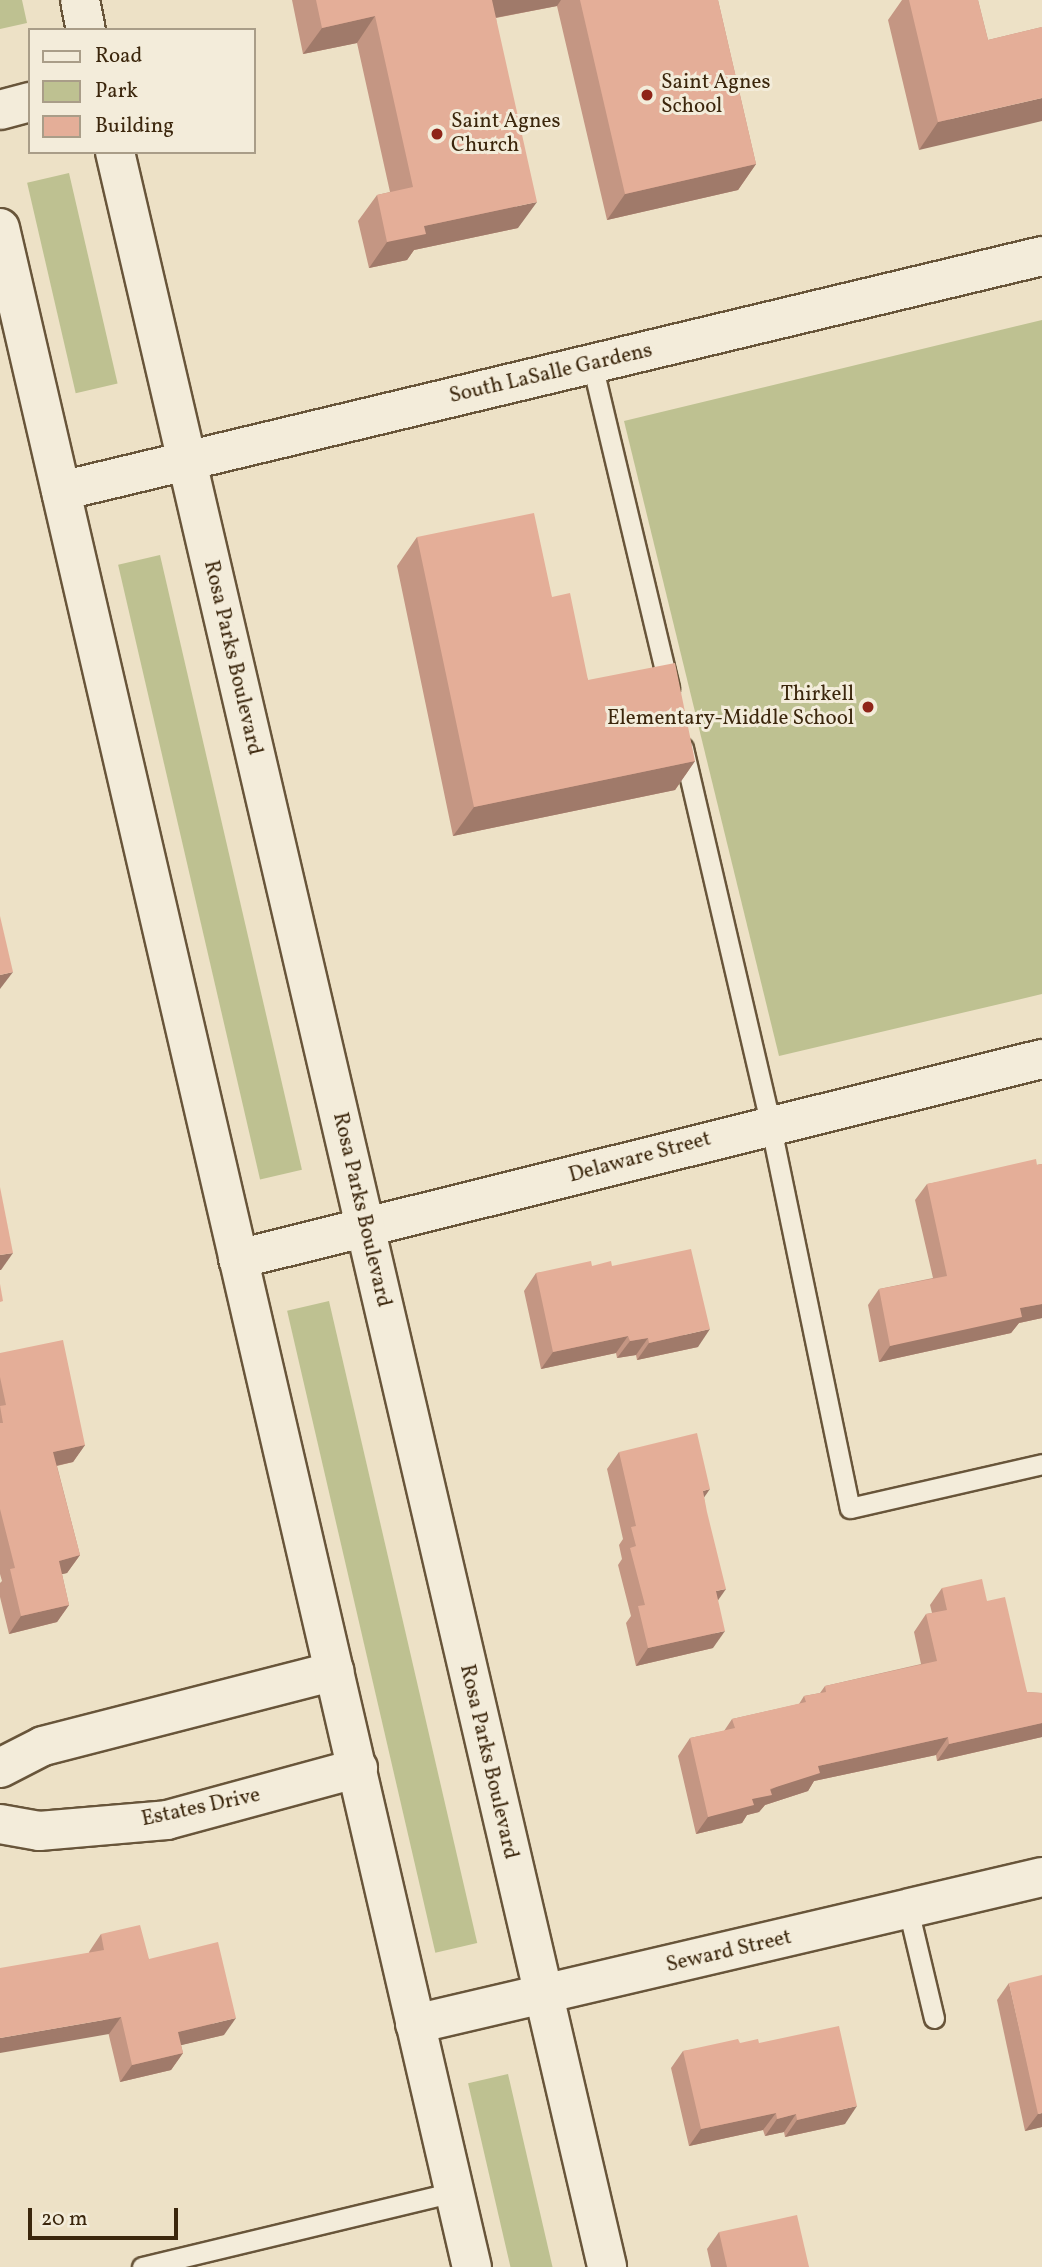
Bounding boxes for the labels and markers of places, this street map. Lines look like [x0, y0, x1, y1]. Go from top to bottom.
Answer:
place label: Saint Agnes School [661, 70, 770, 120]
marker: Saint Agnes School [639, 87, 655, 103]
place label: Saint Agnes Church [451, 109, 560, 159]
marker: Saint Agnes Church [429, 126, 445, 142]
place label: Thirkell Elementary-Middle School [607, 682, 854, 732]
marker: Thirkell Elementary-Middle School [860, 699, 876, 715]

